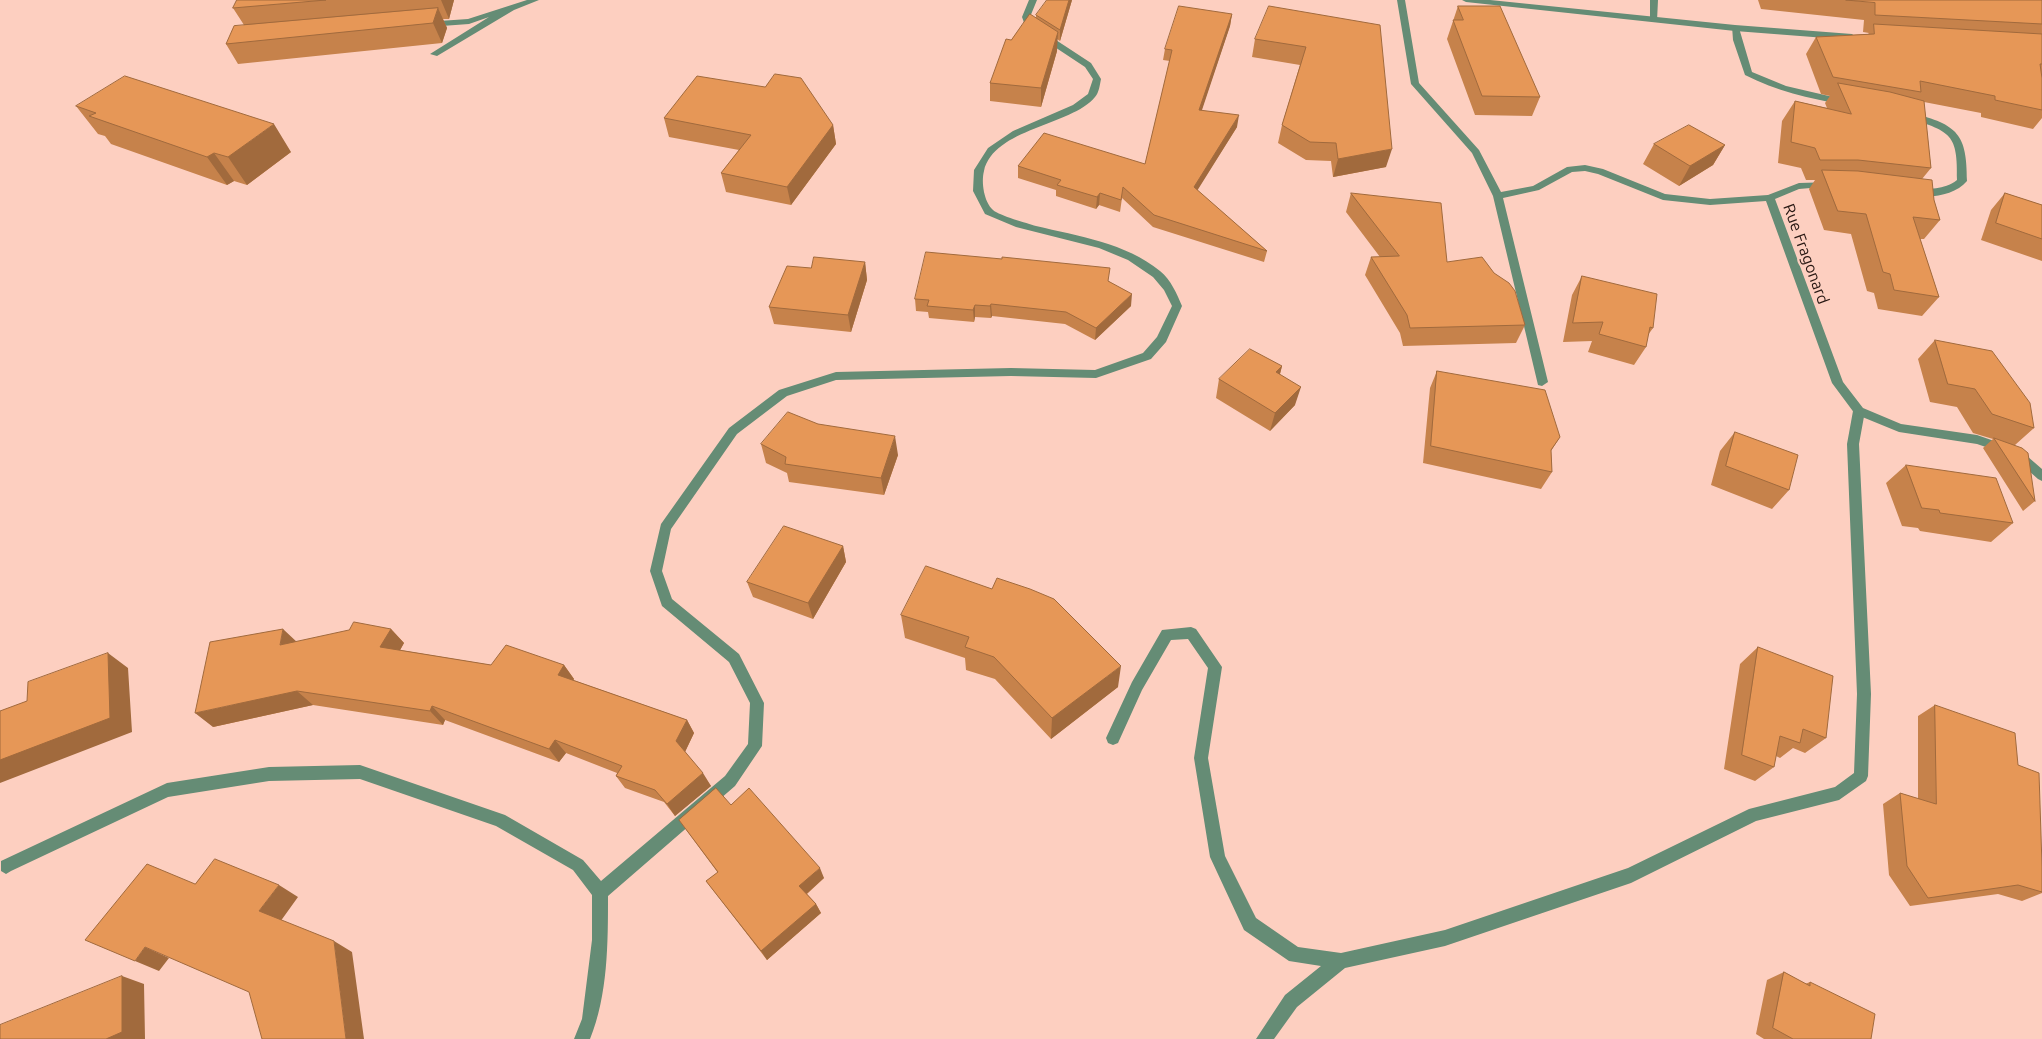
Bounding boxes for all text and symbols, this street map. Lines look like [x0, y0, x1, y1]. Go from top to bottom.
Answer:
street label: Rue Fragonard [1779, 201, 1833, 307]

